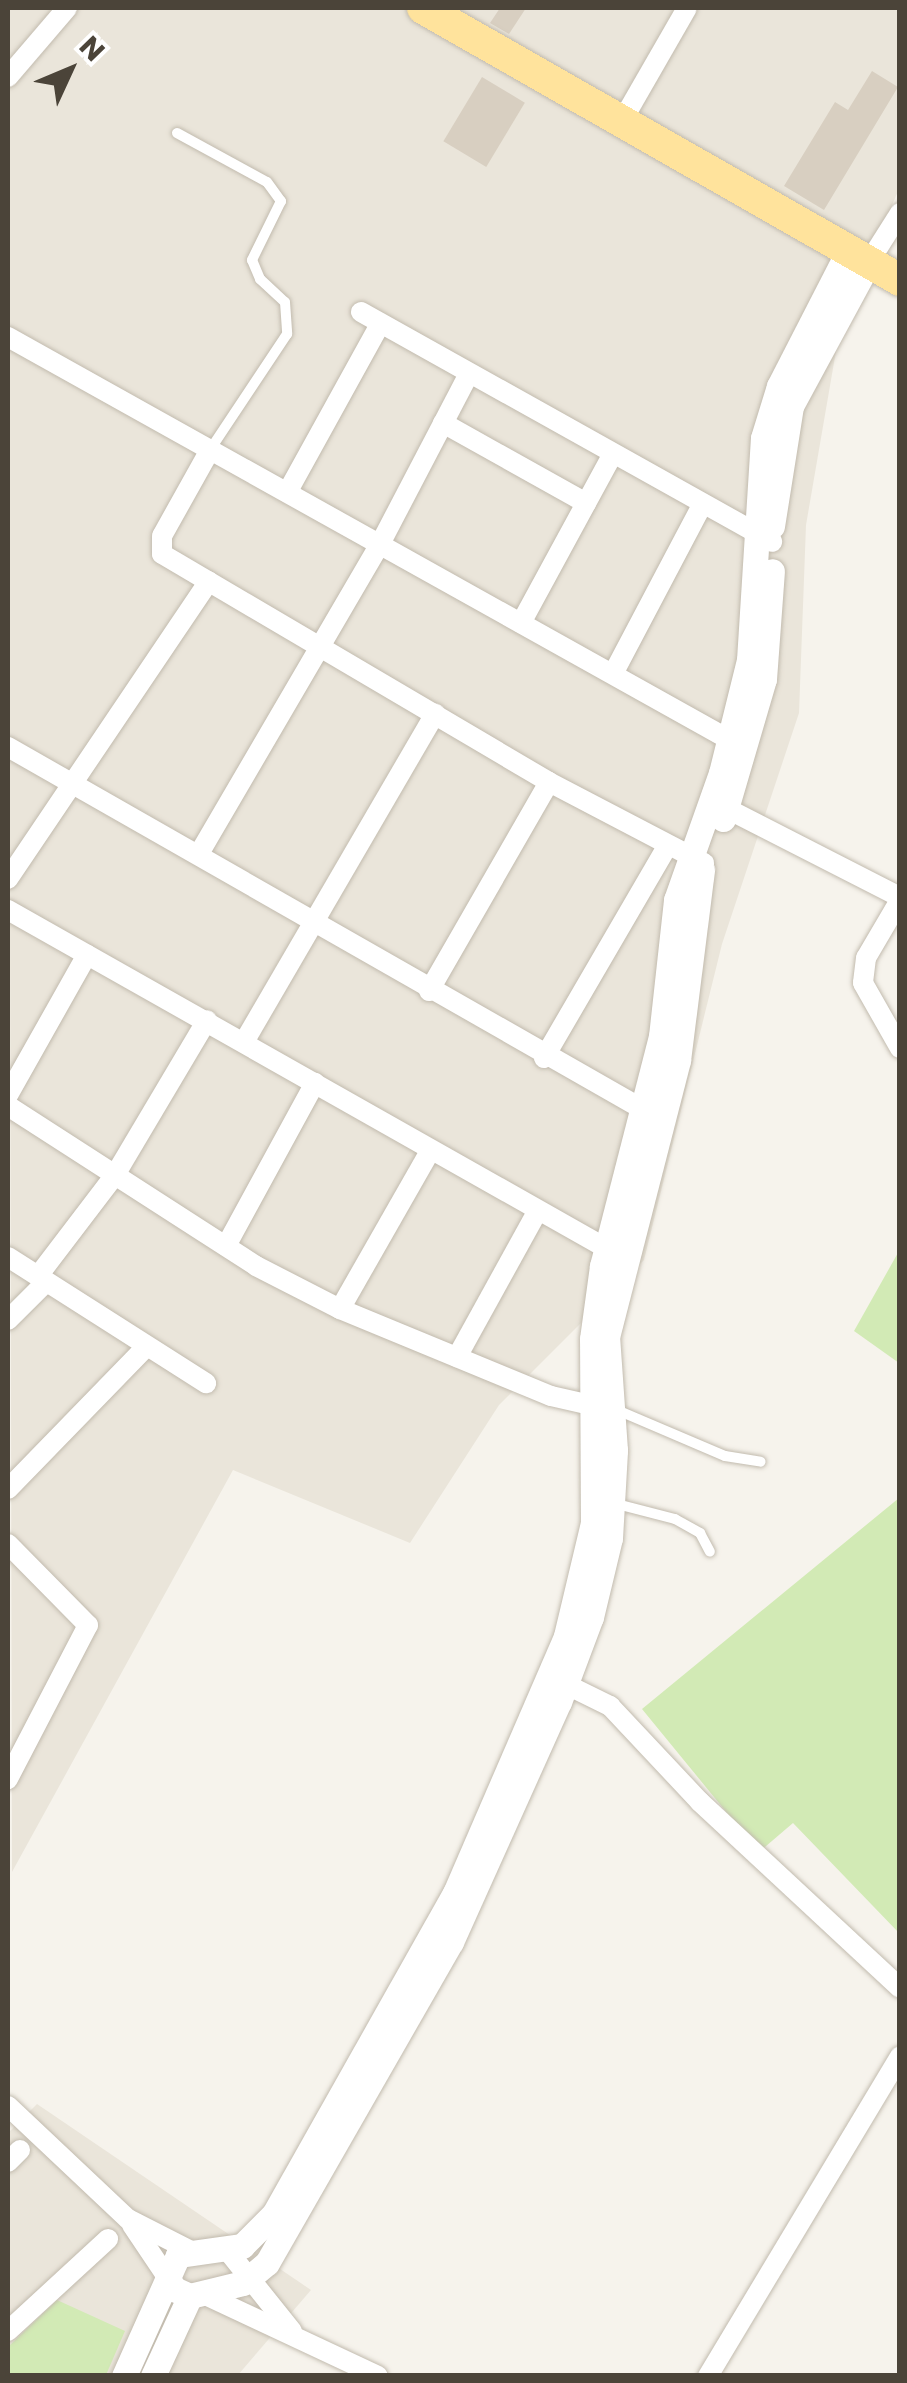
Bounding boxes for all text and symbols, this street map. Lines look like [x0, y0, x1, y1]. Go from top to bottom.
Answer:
north arrow [20, 20, 120, 120]
text: N [71, 28, 113, 70]

